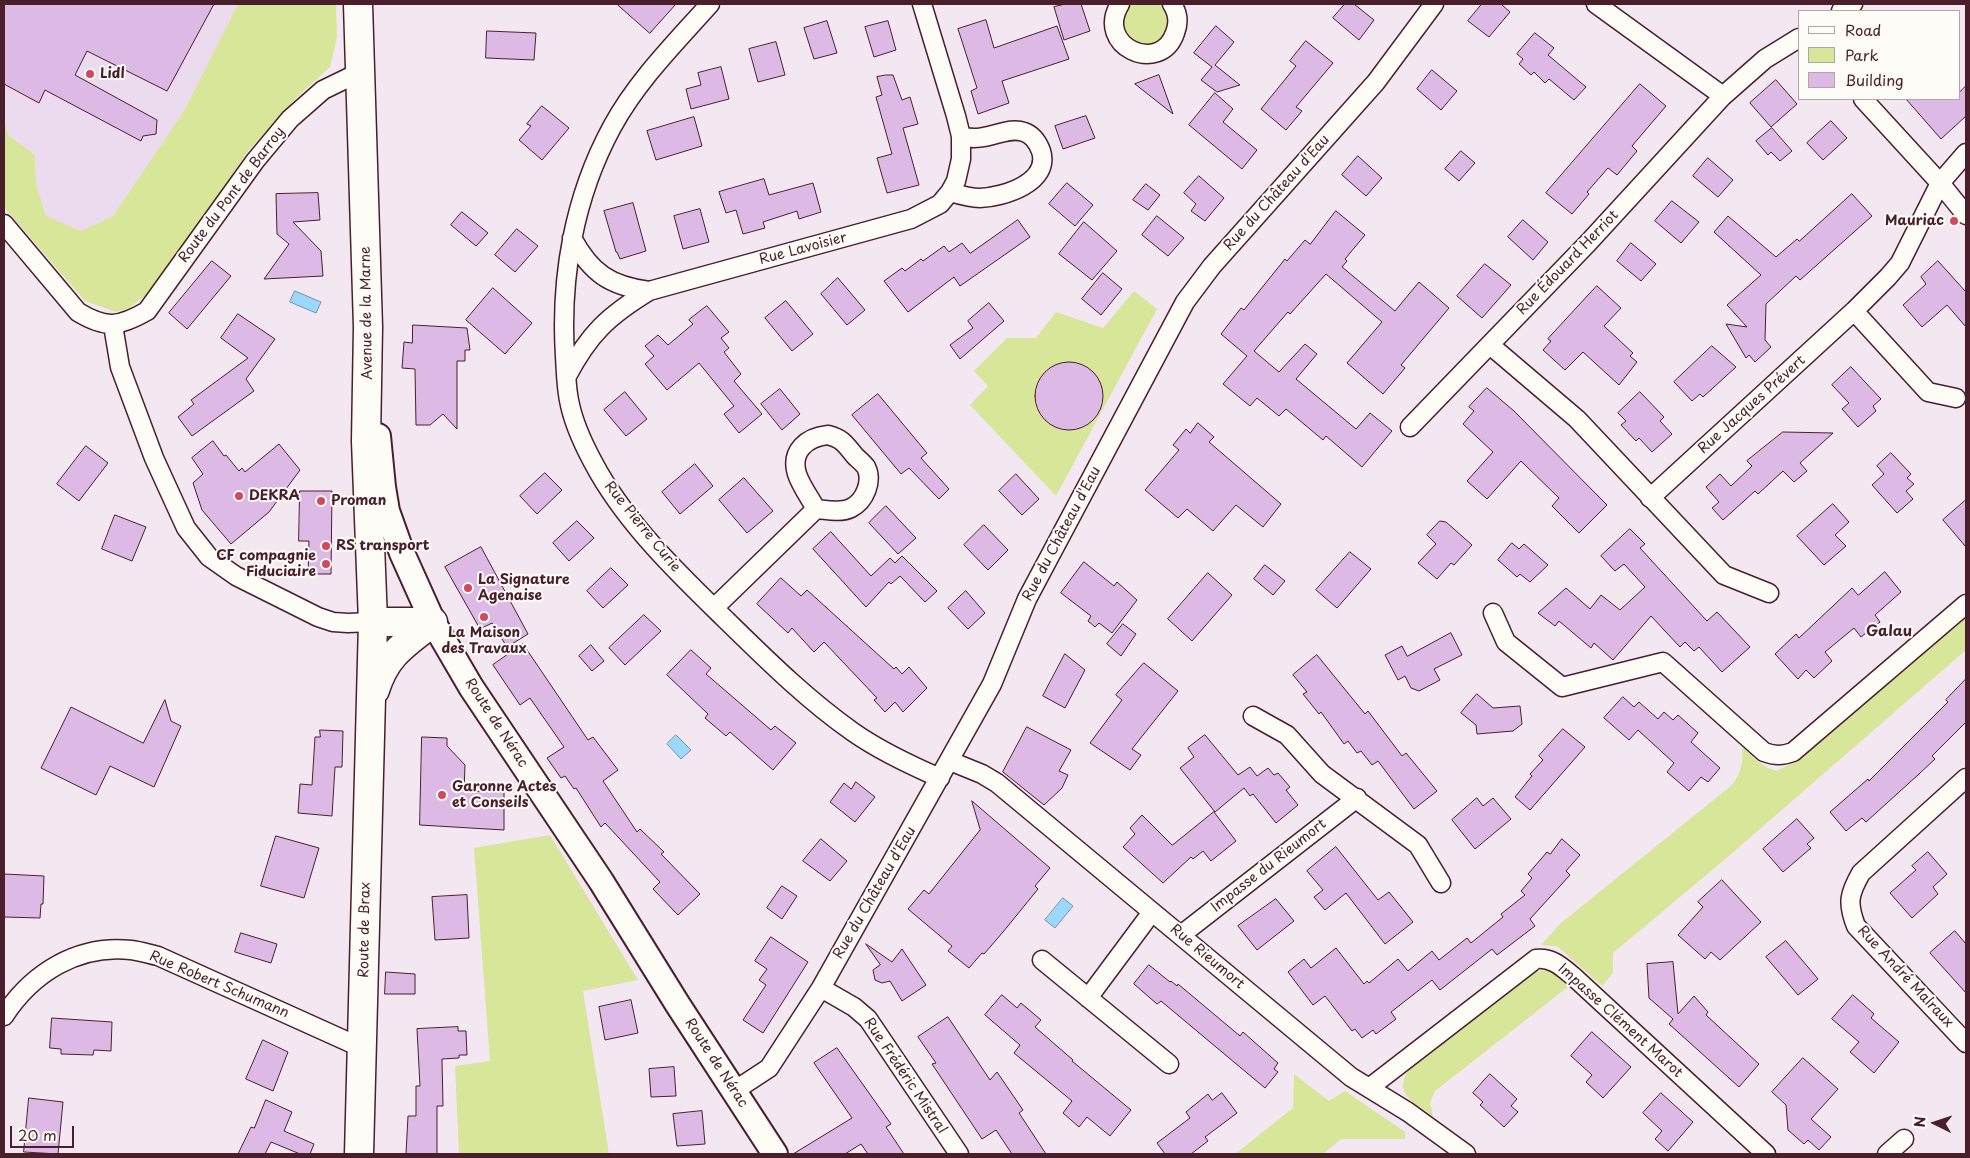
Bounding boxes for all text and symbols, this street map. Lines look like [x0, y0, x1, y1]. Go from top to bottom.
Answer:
legend [1798, 10, 1960, 100]
text: Road [1845, 18, 1881, 41]
text: Park [1845, 43, 1879, 66]
place label: Lidl [100, 66, 125, 82]
marker: Lidl [84, 68, 96, 80]
text: Building [1845, 68, 1904, 91]
street label: Route du Pont de Barroy [175, 124, 289, 266]
street label: Rue du Château d'Eau [1221, 132, 1333, 254]
street label: Rue Édouard Herriot [1514, 207, 1622, 319]
place label: Mauriac [1885, 213, 1944, 229]
marker: Mauriac [1948, 215, 1960, 227]
street label: Rue Lavoisier [757, 229, 849, 269]
street label: Avenue de la Marne [357, 246, 377, 380]
street label: Rue Jacques Prévert [1695, 352, 1809, 458]
street label: Rue du Château d'Eau [1019, 464, 1105, 604]
street label: Rue Pierre Curie [600, 478, 684, 576]
place label: DEKRA [249, 488, 300, 504]
marker: DEKRA [233, 490, 245, 502]
place label: Proman [331, 493, 386, 509]
marker: Proman [315, 495, 327, 507]
place label: RS transport [336, 538, 429, 554]
marker: RS transport [320, 540, 332, 552]
place label: CF compagnie Fiduciaire [216, 548, 316, 580]
marker: CF compagnie Fiduciaire [320, 558, 332, 570]
place label: La Signature Agenaise [478, 572, 570, 604]
marker: La Signature Agenaise [462, 582, 474, 594]
marker: La Maison des Travaux [478, 611, 490, 623]
district label: Galau [1866, 623, 1912, 641]
place label: La Maison des Travaux [442, 625, 526, 658]
street label: Route de Nérac [461, 675, 531, 771]
place label: Garonne Actes et Conseils [452, 779, 556, 812]
marker: Garonne Actes et Conseils [436, 789, 448, 801]
street label: Impasse du Rieumort [1208, 816, 1330, 916]
street label: Rue du Château d'Eau [830, 824, 920, 962]
street label: Route de Brax [356, 882, 374, 978]
street label: Rue Rieumort [1166, 921, 1248, 993]
street label: Rue André Malraux [1854, 923, 1956, 1031]
street label: Rue Robert Schumann [147, 948, 291, 1022]
street label: Impasse Clément Marot [1554, 961, 1686, 1081]
street label: Route de Nérac [681, 1015, 751, 1111]
street label: Rue Frédéric Mistral [860, 1015, 950, 1137]
north arrow [1910, 1098, 1960, 1148]
scale bar [12, 1116, 76, 1148]
text: N [1909, 1116, 1930, 1128]
text: 20 m [18, 1123, 57, 1146]

